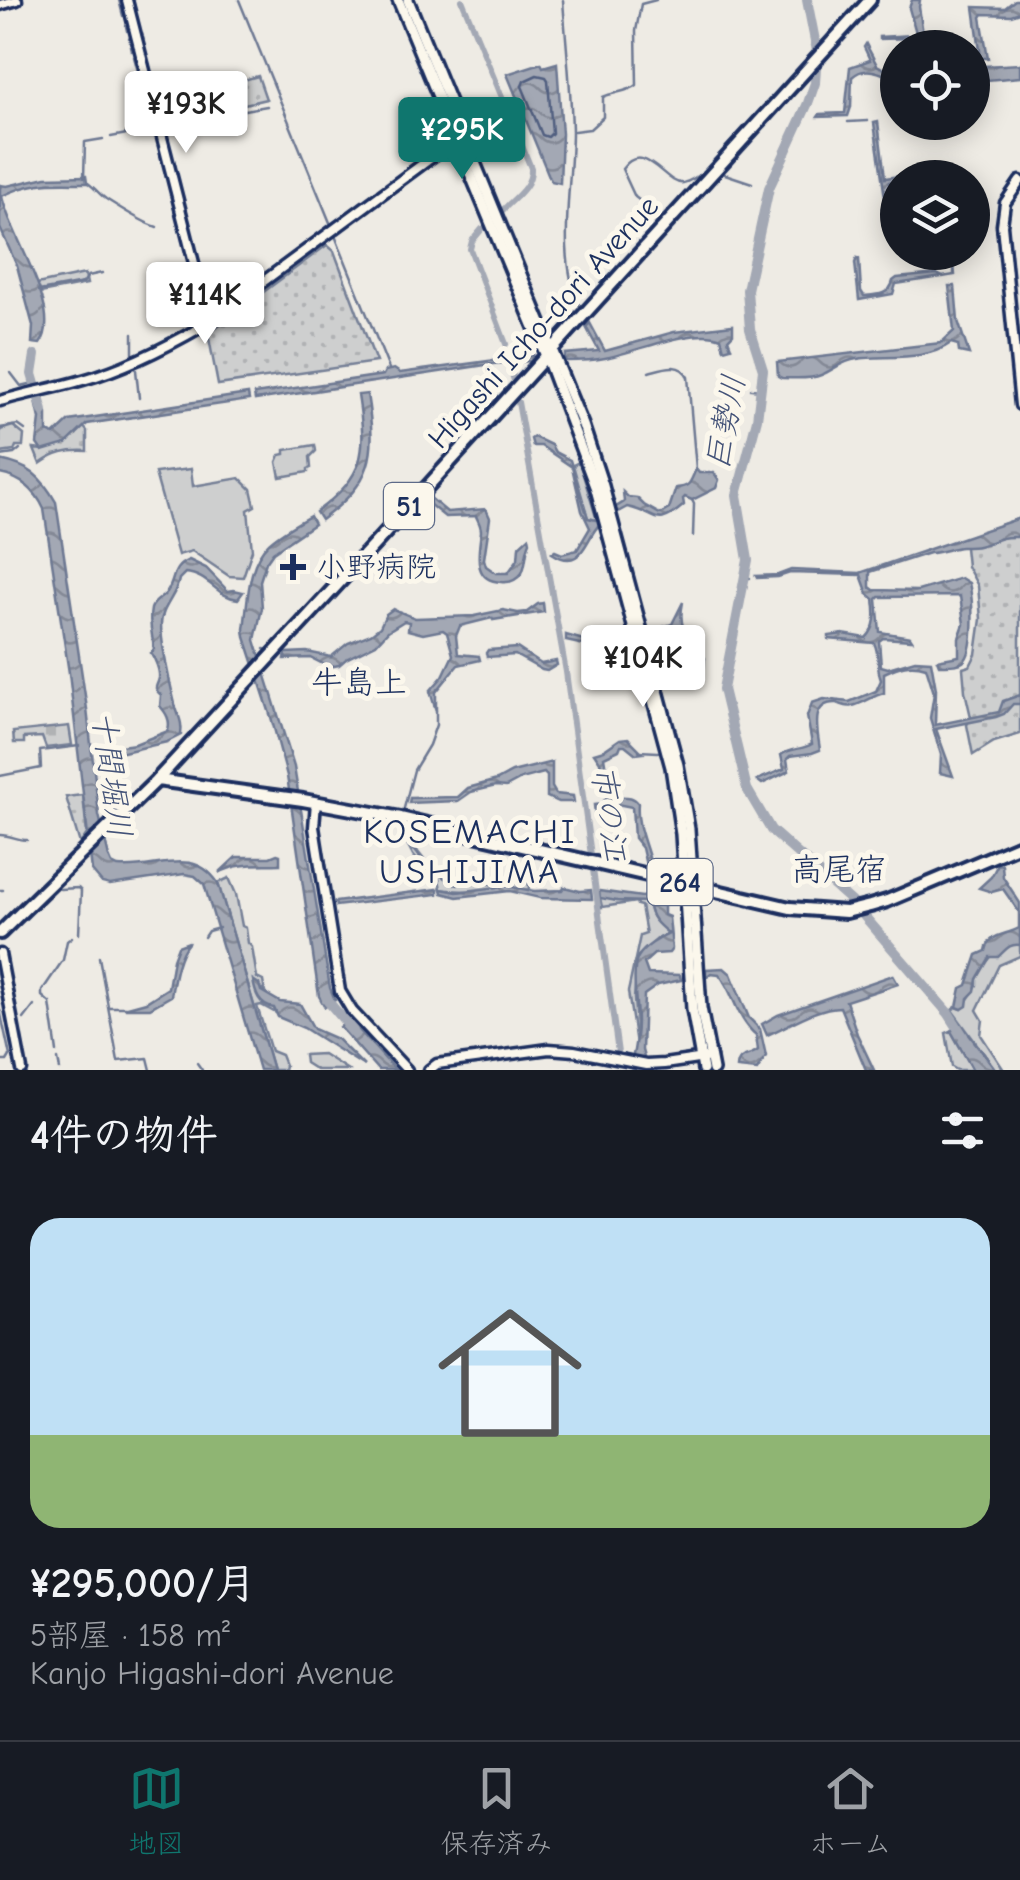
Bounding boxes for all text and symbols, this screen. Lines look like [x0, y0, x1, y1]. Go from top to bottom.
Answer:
map controls [880, 30, 990, 270]
button: locate [880, 30, 990, 140]
pin: ¥193K [116, 71, 256, 156]
text: ¥193K [147, 85, 225, 122]
pin: ¥295K [392, 97, 532, 182]
text: ¥295K [420, 111, 504, 148]
button: layers [880, 160, 990, 270]
street label: Higashi Icho-dori Avenue [421, 189, 666, 456]
pin: ¥114K [135, 262, 275, 347]
text: ¥114K [168, 276, 242, 313]
water label: 巨勢川 [698, 371, 753, 473]
road number: 51 [384, 483, 434, 529]
place label: 小野病院 [316, 550, 436, 585]
marker: 小野病院 [280, 554, 306, 580]
pin: ¥104K [573, 625, 713, 710]
text: ¥104K [603, 639, 683, 676]
district label: 牛島上 [311, 664, 407, 701]
water label: 十間堀川 [84, 708, 139, 840]
water label: 市の江 [585, 763, 635, 864]
district label: KOSEMACHI USHIJIMA [363, 811, 577, 892]
district label: 高尾宿 [791, 851, 887, 888]
road number: 264 [648, 859, 712, 905]
icon: filters [935, 1103, 990, 1158]
text: 4件の物件 [30, 1111, 218, 1160]
icon: home [420, 1283, 600, 1463]
text: ¥295,000/月 [30, 1559, 256, 1608]
text: 5部屋 · 158 m² [30, 1617, 230, 1654]
text: Kanjo Higashi-dori Avenue [30, 1655, 394, 1692]
tab: 地図 [128, 1761, 184, 1861]
tab: 保存済み [441, 1761, 553, 1861]
tab: ホーム [809, 1761, 892, 1861]

